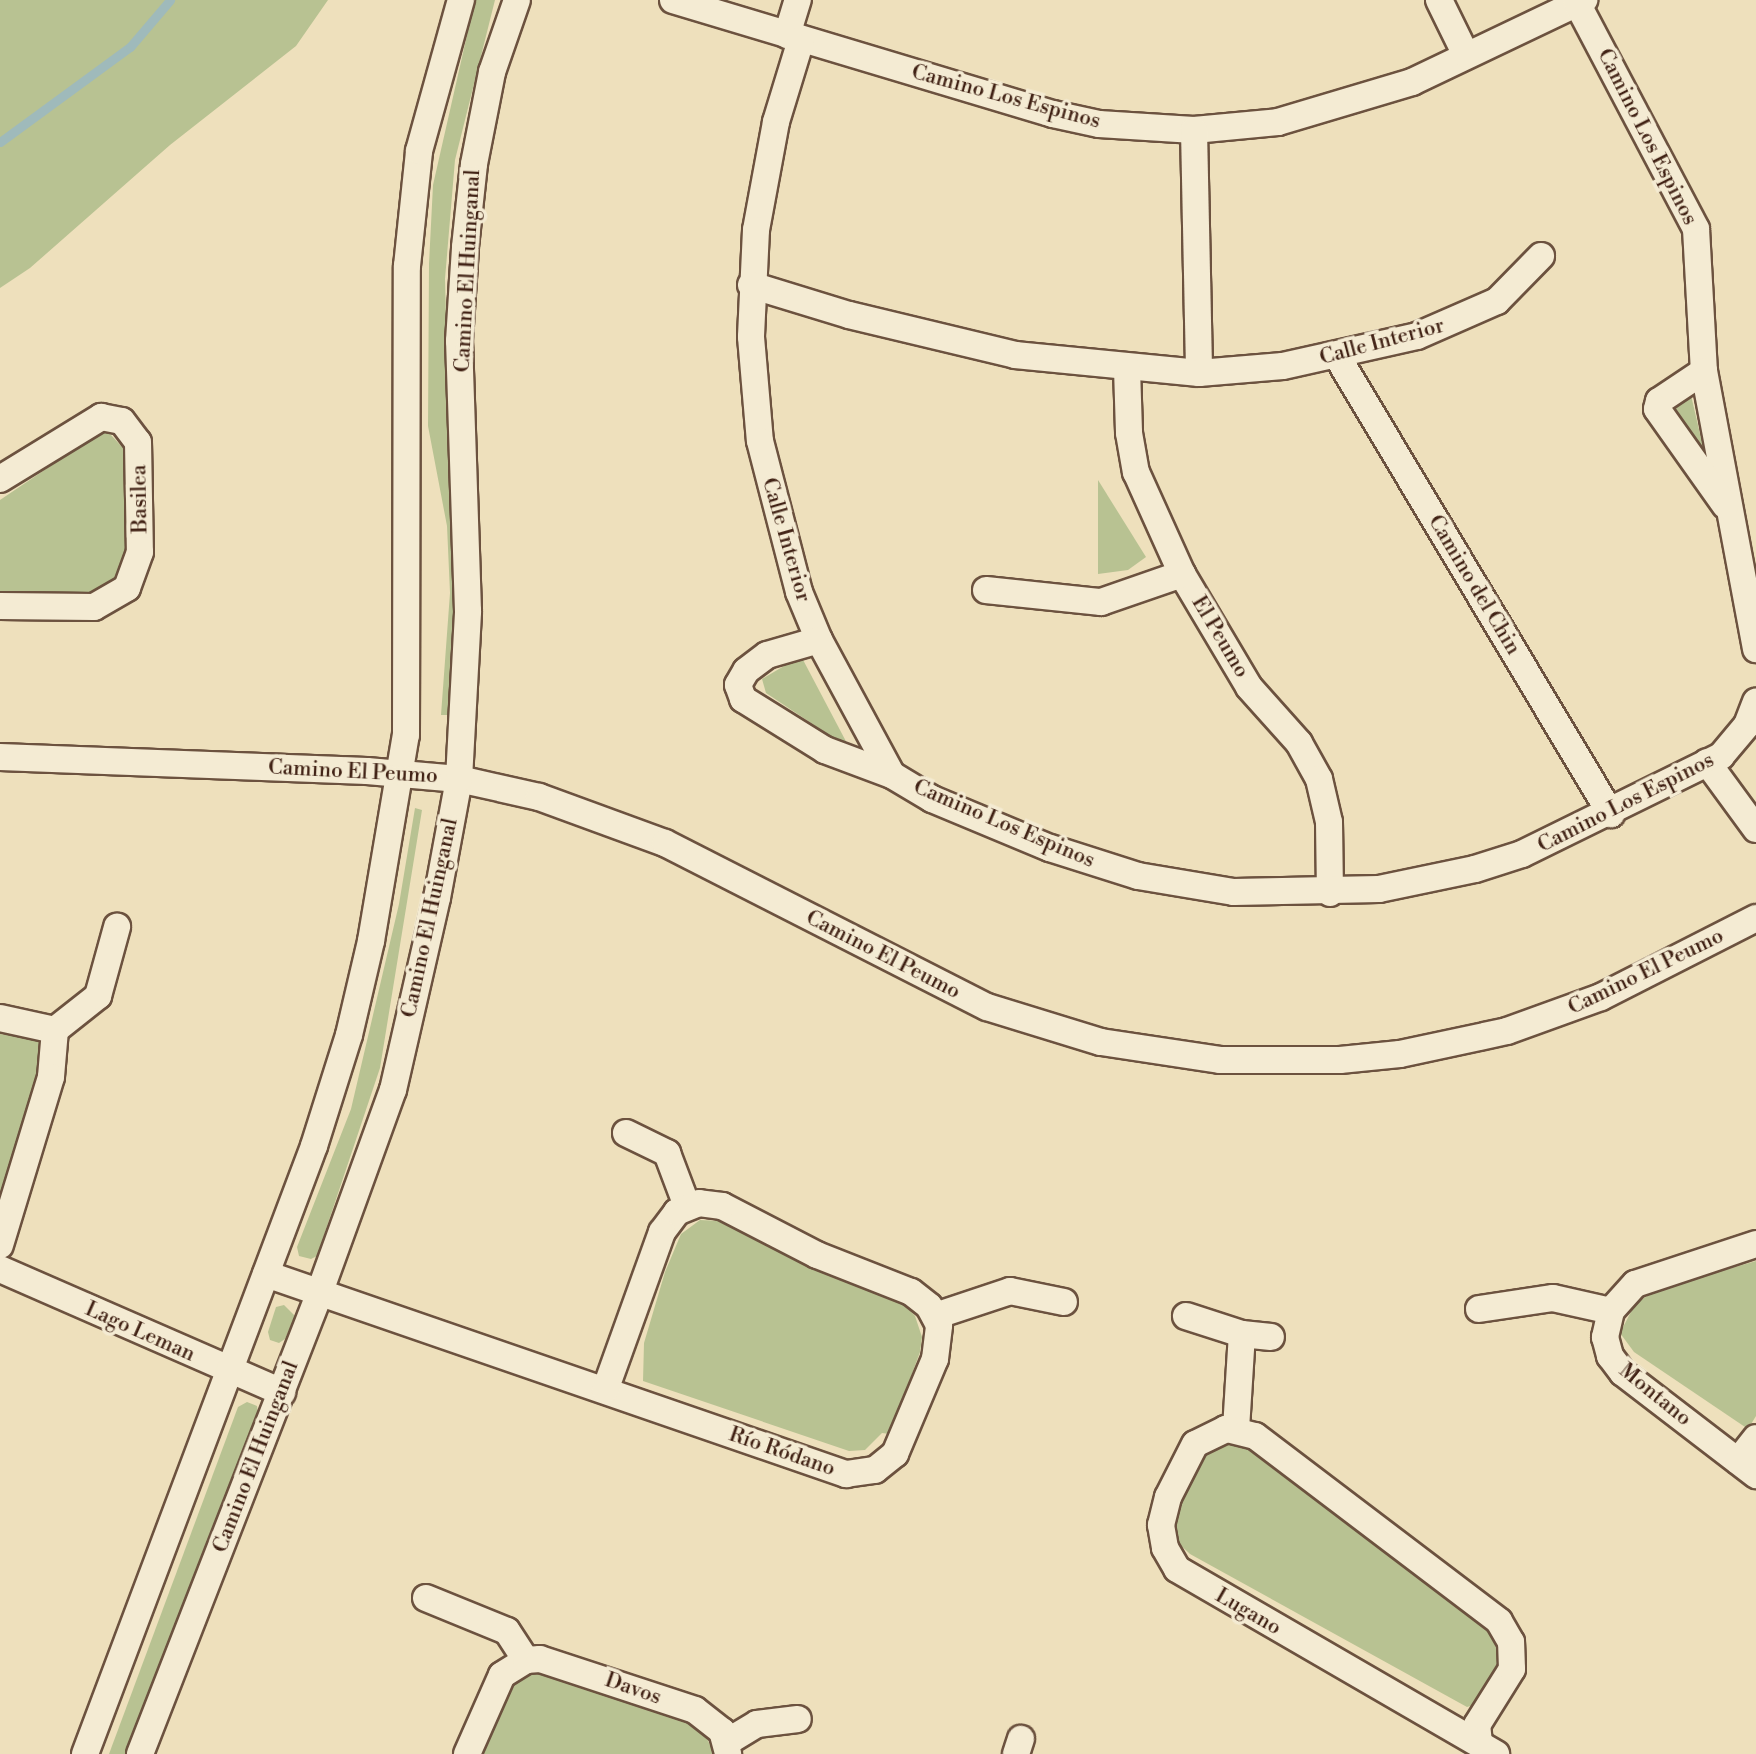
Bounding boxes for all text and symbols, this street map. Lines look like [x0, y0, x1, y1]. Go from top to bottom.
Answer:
street label: Camino Los Espinos [1592, 45, 1702, 229]
street label: Camino Los Espinos [909, 60, 1103, 134]
street label: Camino El Huinganal [450, 169, 486, 373]
street label: Calle Interior [1317, 313, 1447, 371]
street label: Basilea [127, 464, 153, 534]
street label: Calle Interior [756, 475, 816, 605]
street label: Camino del Chin [1422, 511, 1526, 659]
street label: El Peumo [1186, 592, 1254, 682]
street label: Camino Los Espinos [1534, 748, 1718, 858]
street label: Camino El Peumo [268, 755, 438, 789]
street label: Camino Los Espinos [910, 774, 1098, 874]
street label: Camino El Huinganal [397, 816, 463, 1020]
street label: Camino El Peumo [802, 905, 964, 1005]
street label: Camino El Peumo [1564, 923, 1728, 1021]
street label: Lago Leman [81, 1297, 199, 1367]
street label: Camino El Huinganal [208, 1358, 304, 1556]
street label: Montano [1614, 1358, 1696, 1432]
street label: Río Ródano [726, 1422, 838, 1482]
street label: Lugano [1211, 1583, 1285, 1641]
street label: Davos [602, 1668, 664, 1710]

